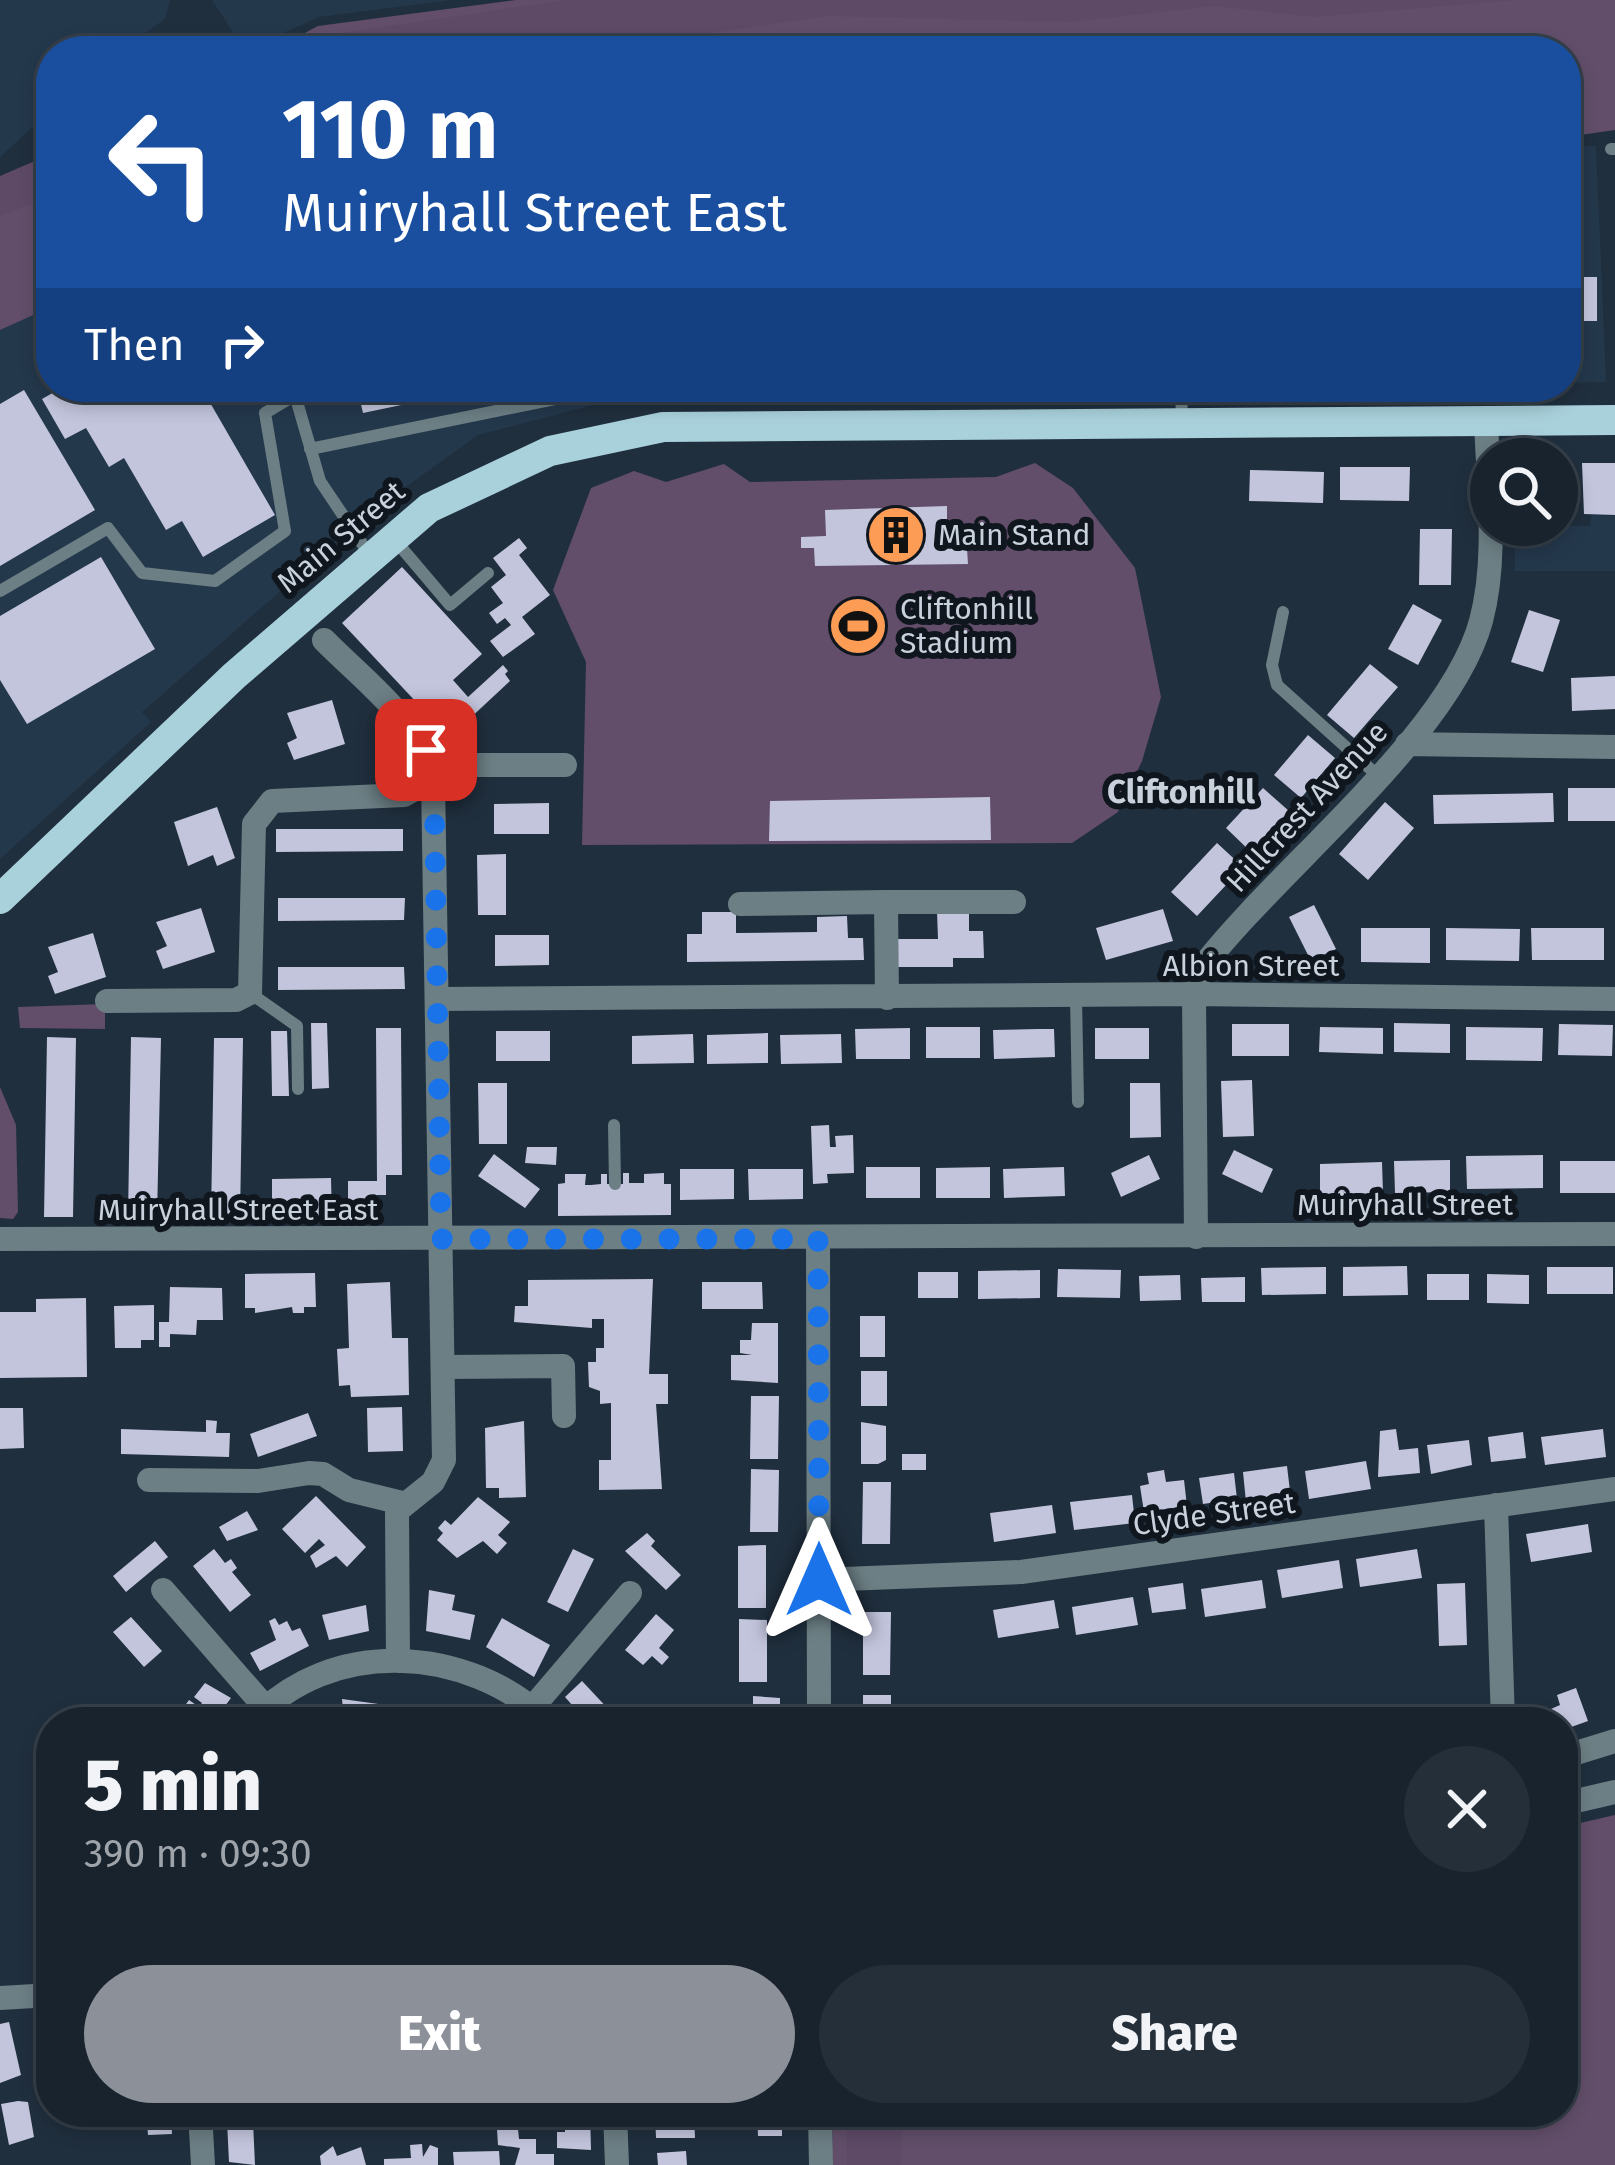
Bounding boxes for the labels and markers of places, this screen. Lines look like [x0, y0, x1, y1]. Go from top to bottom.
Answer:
building icon: Main Stand [865, 504, 927, 566]
place label: Main Stand [938, 517, 1090, 553]
place label: Cliftonhill Stadium [900, 591, 1033, 661]
sports icon: Cliftonhill Stadium [827, 595, 889, 657]
pin [375, 699, 477, 801]

